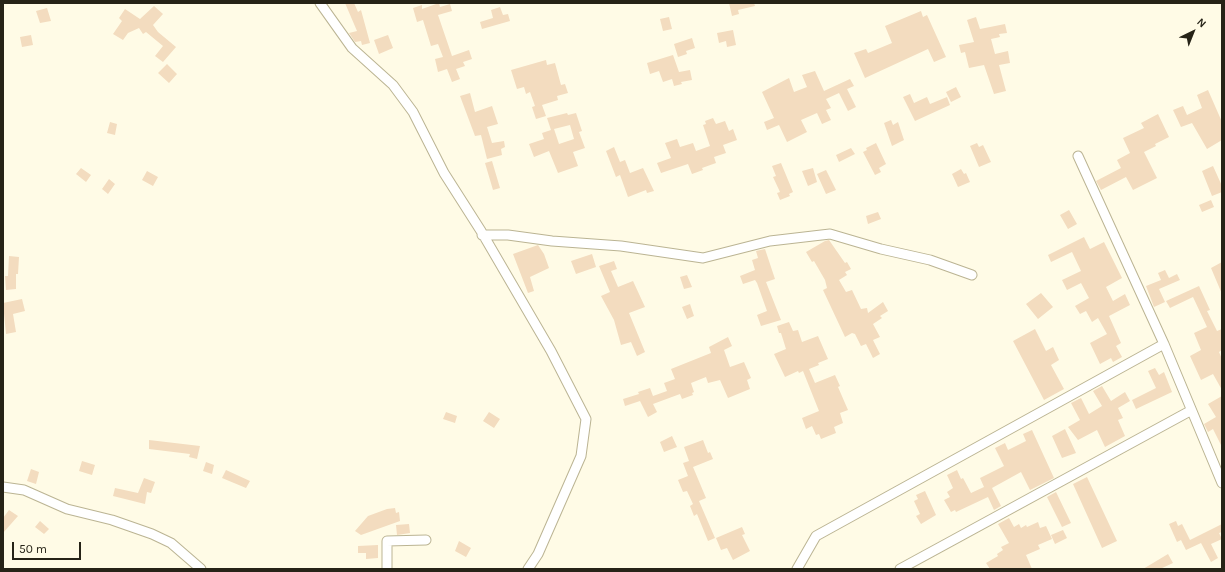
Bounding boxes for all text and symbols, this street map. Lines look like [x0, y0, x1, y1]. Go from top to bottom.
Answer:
north arrow [1173, 12, 1213, 52]
text: N [1194, 15, 1209, 30]
scale bar [14, 534, 83, 560]
text: 50 m [19, 542, 47, 556]

